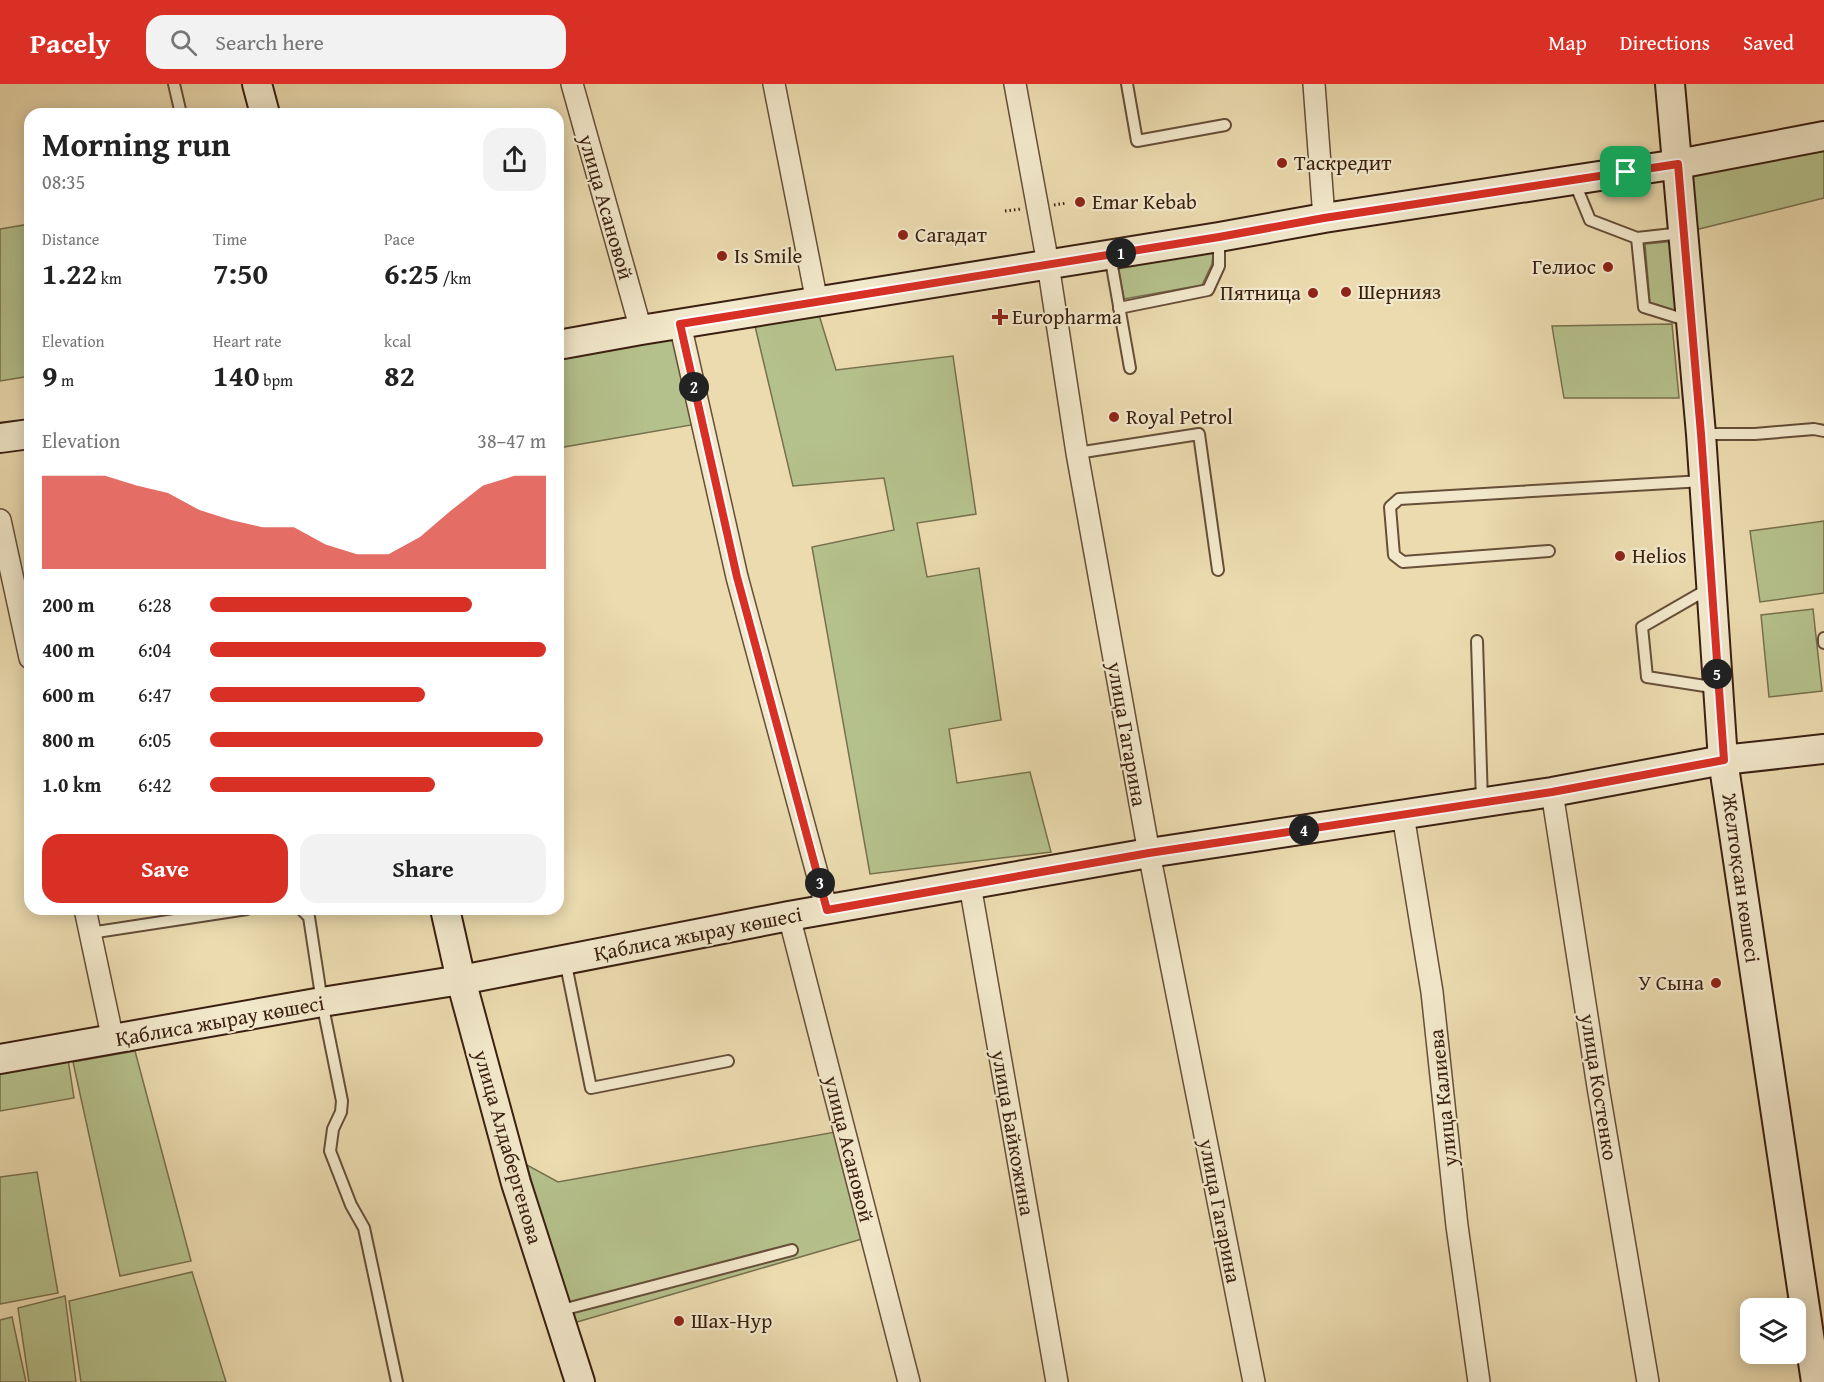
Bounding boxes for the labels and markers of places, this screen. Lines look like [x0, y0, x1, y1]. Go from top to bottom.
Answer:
pin [1600, 146, 1651, 197]
place label: Таскредит [1294, 147, 1391, 178]
marker: Таскредит [1275, 156, 1289, 170]
place label: Emar Kebab [1092, 186, 1197, 217]
marker: Emar Kebab [1073, 195, 1087, 209]
place label: Сагадат [915, 219, 987, 250]
marker: Сагадат [896, 228, 910, 242]
pin: 1 [1106, 238, 1136, 268]
place label: Is Smile [734, 240, 803, 271]
marker: Is Smile [715, 249, 729, 263]
place label: Гелиос [1532, 251, 1596, 282]
marker: Гелиос [1601, 260, 1615, 274]
place label: Шернияз [1358, 276, 1441, 307]
place label: Пятница [1220, 277, 1301, 308]
marker: Шернияз [1339, 285, 1353, 299]
marker: Пятница [1306, 286, 1320, 300]
place label: Europharma [1012, 301, 1122, 332]
marker: Europharma [993, 310, 1007, 324]
pin: 2 [679, 372, 709, 402]
place label: Royal Petrol [1126, 401, 1233, 432]
marker: Royal Petrol [1107, 410, 1121, 424]
place label: Helios [1632, 540, 1687, 571]
marker: Helios [1613, 549, 1627, 563]
pin: 5 [1702, 659, 1732, 689]
pin: 4 [1289, 815, 1319, 845]
pin: 3 [805, 868, 835, 898]
place label: У Сына [1638, 967, 1704, 998]
marker: У Сына [1709, 976, 1723, 990]
place label: Шах-Нур [691, 1305, 772, 1336]
marker: Шах-Нур [672, 1314, 686, 1328]

